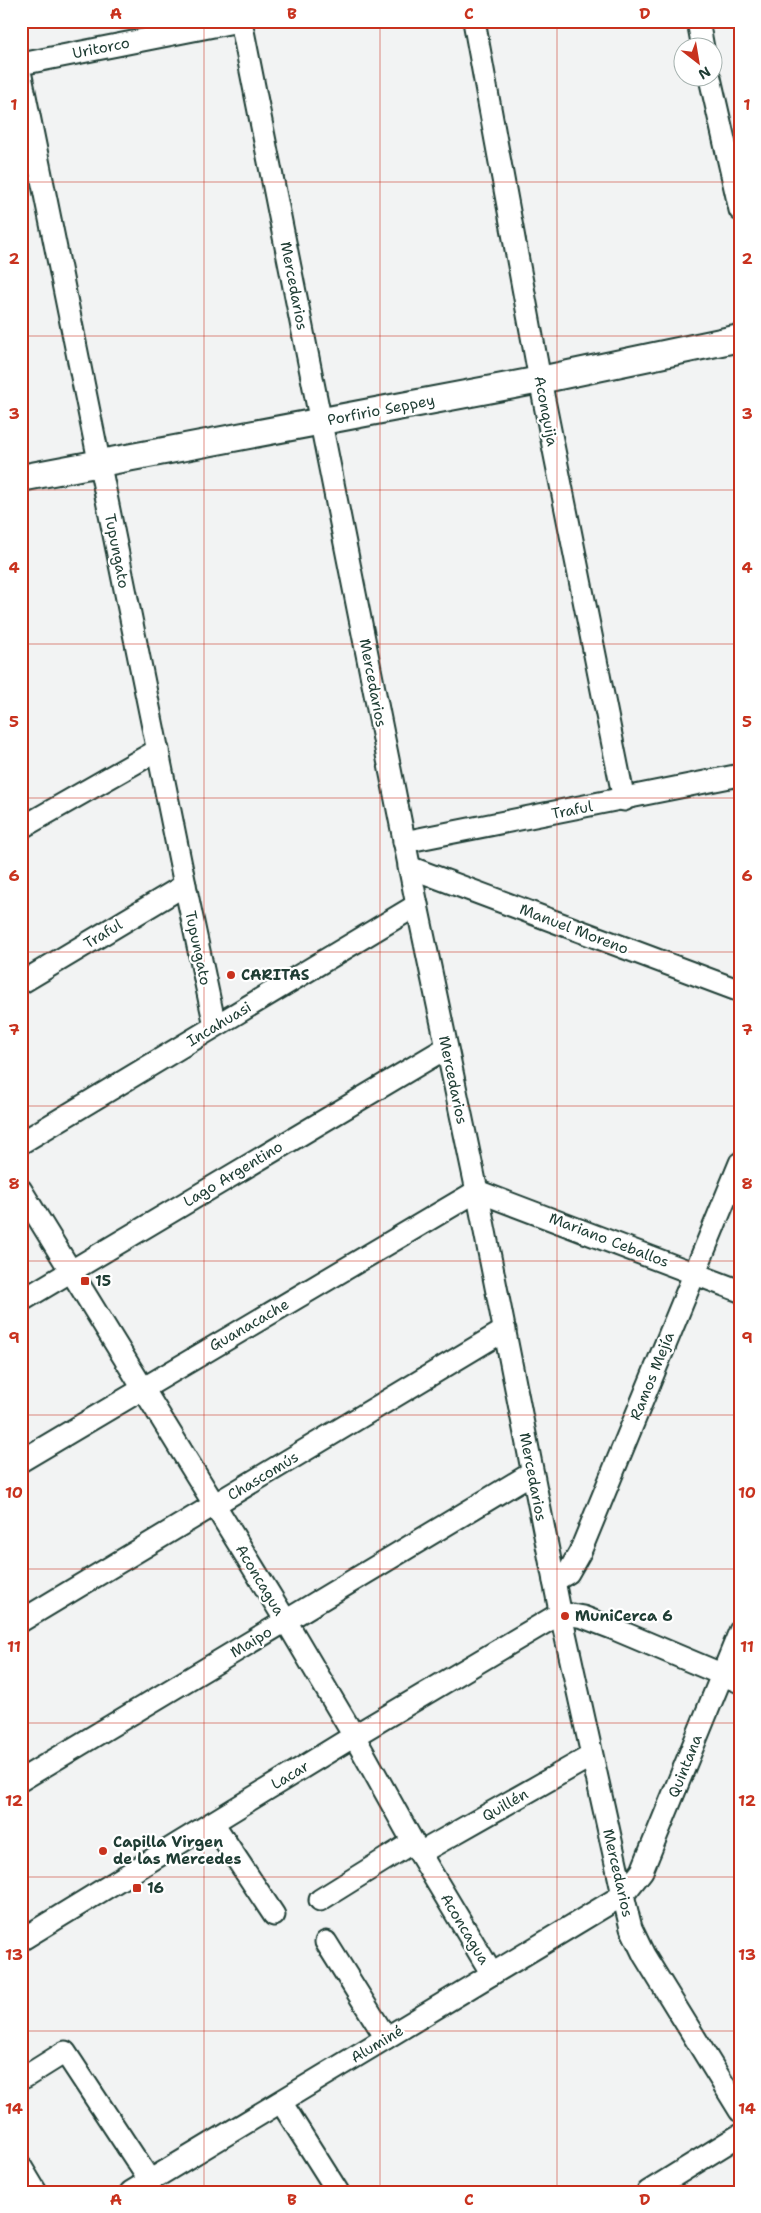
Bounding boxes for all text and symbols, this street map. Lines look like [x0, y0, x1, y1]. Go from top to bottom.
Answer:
text: A [110, 3, 122, 24]
text: B [287, 3, 297, 24]
text: C [464, 3, 474, 24]
text: D [639, 3, 651, 24]
street label: Uritorco [71, 33, 131, 63]
north arrow [674, 38, 724, 88]
text: N [695, 63, 714, 84]
text: 1 [10, 94, 18, 115]
text: 1 [743, 94, 751, 115]
street label: Mercedarios [276, 240, 312, 332]
text: 2 [8, 248, 20, 269]
text: 2 [741, 248, 753, 269]
street label: Aconquija [529, 374, 563, 449]
street label: Porfirio Seppey [326, 390, 436, 430]
text: 3 [8, 403, 20, 424]
text: 3 [741, 403, 753, 424]
street label: Tupungato [100, 512, 134, 590]
text: 4 [8, 557, 20, 578]
text: 4 [741, 557, 753, 578]
street label: Mercedarios [355, 637, 391, 729]
text: 5 [9, 711, 19, 732]
text: 5 [742, 711, 752, 732]
street label: Traful [550, 796, 595, 824]
text: 6 [8, 865, 20, 886]
text: 6 [741, 865, 753, 886]
street label: Manuel Moreno [517, 899, 631, 959]
street label: Tupungato [180, 909, 216, 987]
street label: Traful [80, 914, 126, 953]
place label: CARITAS [241, 965, 310, 985]
marker: CARITAS [225, 969, 237, 981]
street label: Incahuasi [183, 997, 255, 1051]
text: 7 [8, 1019, 20, 1040]
text: 7 [741, 1019, 753, 1040]
street label: Mercedarios [434, 1034, 472, 1126]
street label: Lago Argentino [180, 1136, 286, 1212]
text: 8 [8, 1173, 20, 1194]
text: 8 [741, 1173, 753, 1194]
street label: Mariano Ceballos [546, 1208, 672, 1272]
place label: 15 [95, 1271, 111, 1291]
marker: 15 [79, 1275, 91, 1287]
street label: Guanacache [205, 1294, 293, 1356]
text: 9 [8, 1327, 20, 1348]
text: 9 [741, 1327, 753, 1348]
street label: Ramos Mejía [625, 1328, 679, 1423]
street label: Mercedarios [515, 1431, 551, 1523]
street label: Chascomús [224, 1447, 302, 1505]
text: 10 [5, 1482, 23, 1503]
text: 10 [738, 1482, 756, 1503]
street label: Aconcagua [231, 1541, 289, 1620]
place label: MuniCerca 6 [575, 1606, 673, 1626]
marker: MuniCerca 6 [559, 1610, 571, 1622]
street label: Maipo [226, 1622, 276, 1662]
text: 11 [7, 1636, 21, 1657]
text: 11 [740, 1636, 754, 1657]
street label: Quintana [663, 1731, 707, 1801]
street label: Lacar [267, 1756, 313, 1794]
street label: Quillén [478, 1784, 532, 1826]
text: 12 [5, 1790, 23, 1811]
text: 12 [738, 1790, 756, 1811]
street label: Mercedarios [598, 1827, 638, 1919]
place label: Capilla Virgen de las Mercedes [113, 1832, 242, 1869]
marker: Capilla Virgen de las Mercedes [97, 1845, 109, 1857]
place label: 16 [147, 1878, 164, 1898]
marker: 16 [131, 1882, 143, 1894]
street label: Aconcagua [436, 1890, 494, 1969]
text: 13 [5, 1944, 23, 1965]
text: 13 [738, 1944, 756, 1965]
street label: Aluminé [347, 2020, 407, 2068]
text: 14 [5, 2098, 23, 2119]
text: 14 [738, 2098, 756, 2119]
text: A [110, 2189, 122, 2210]
text: B [287, 2189, 297, 2210]
text: C [464, 2189, 474, 2210]
text: D [639, 2189, 651, 2210]

